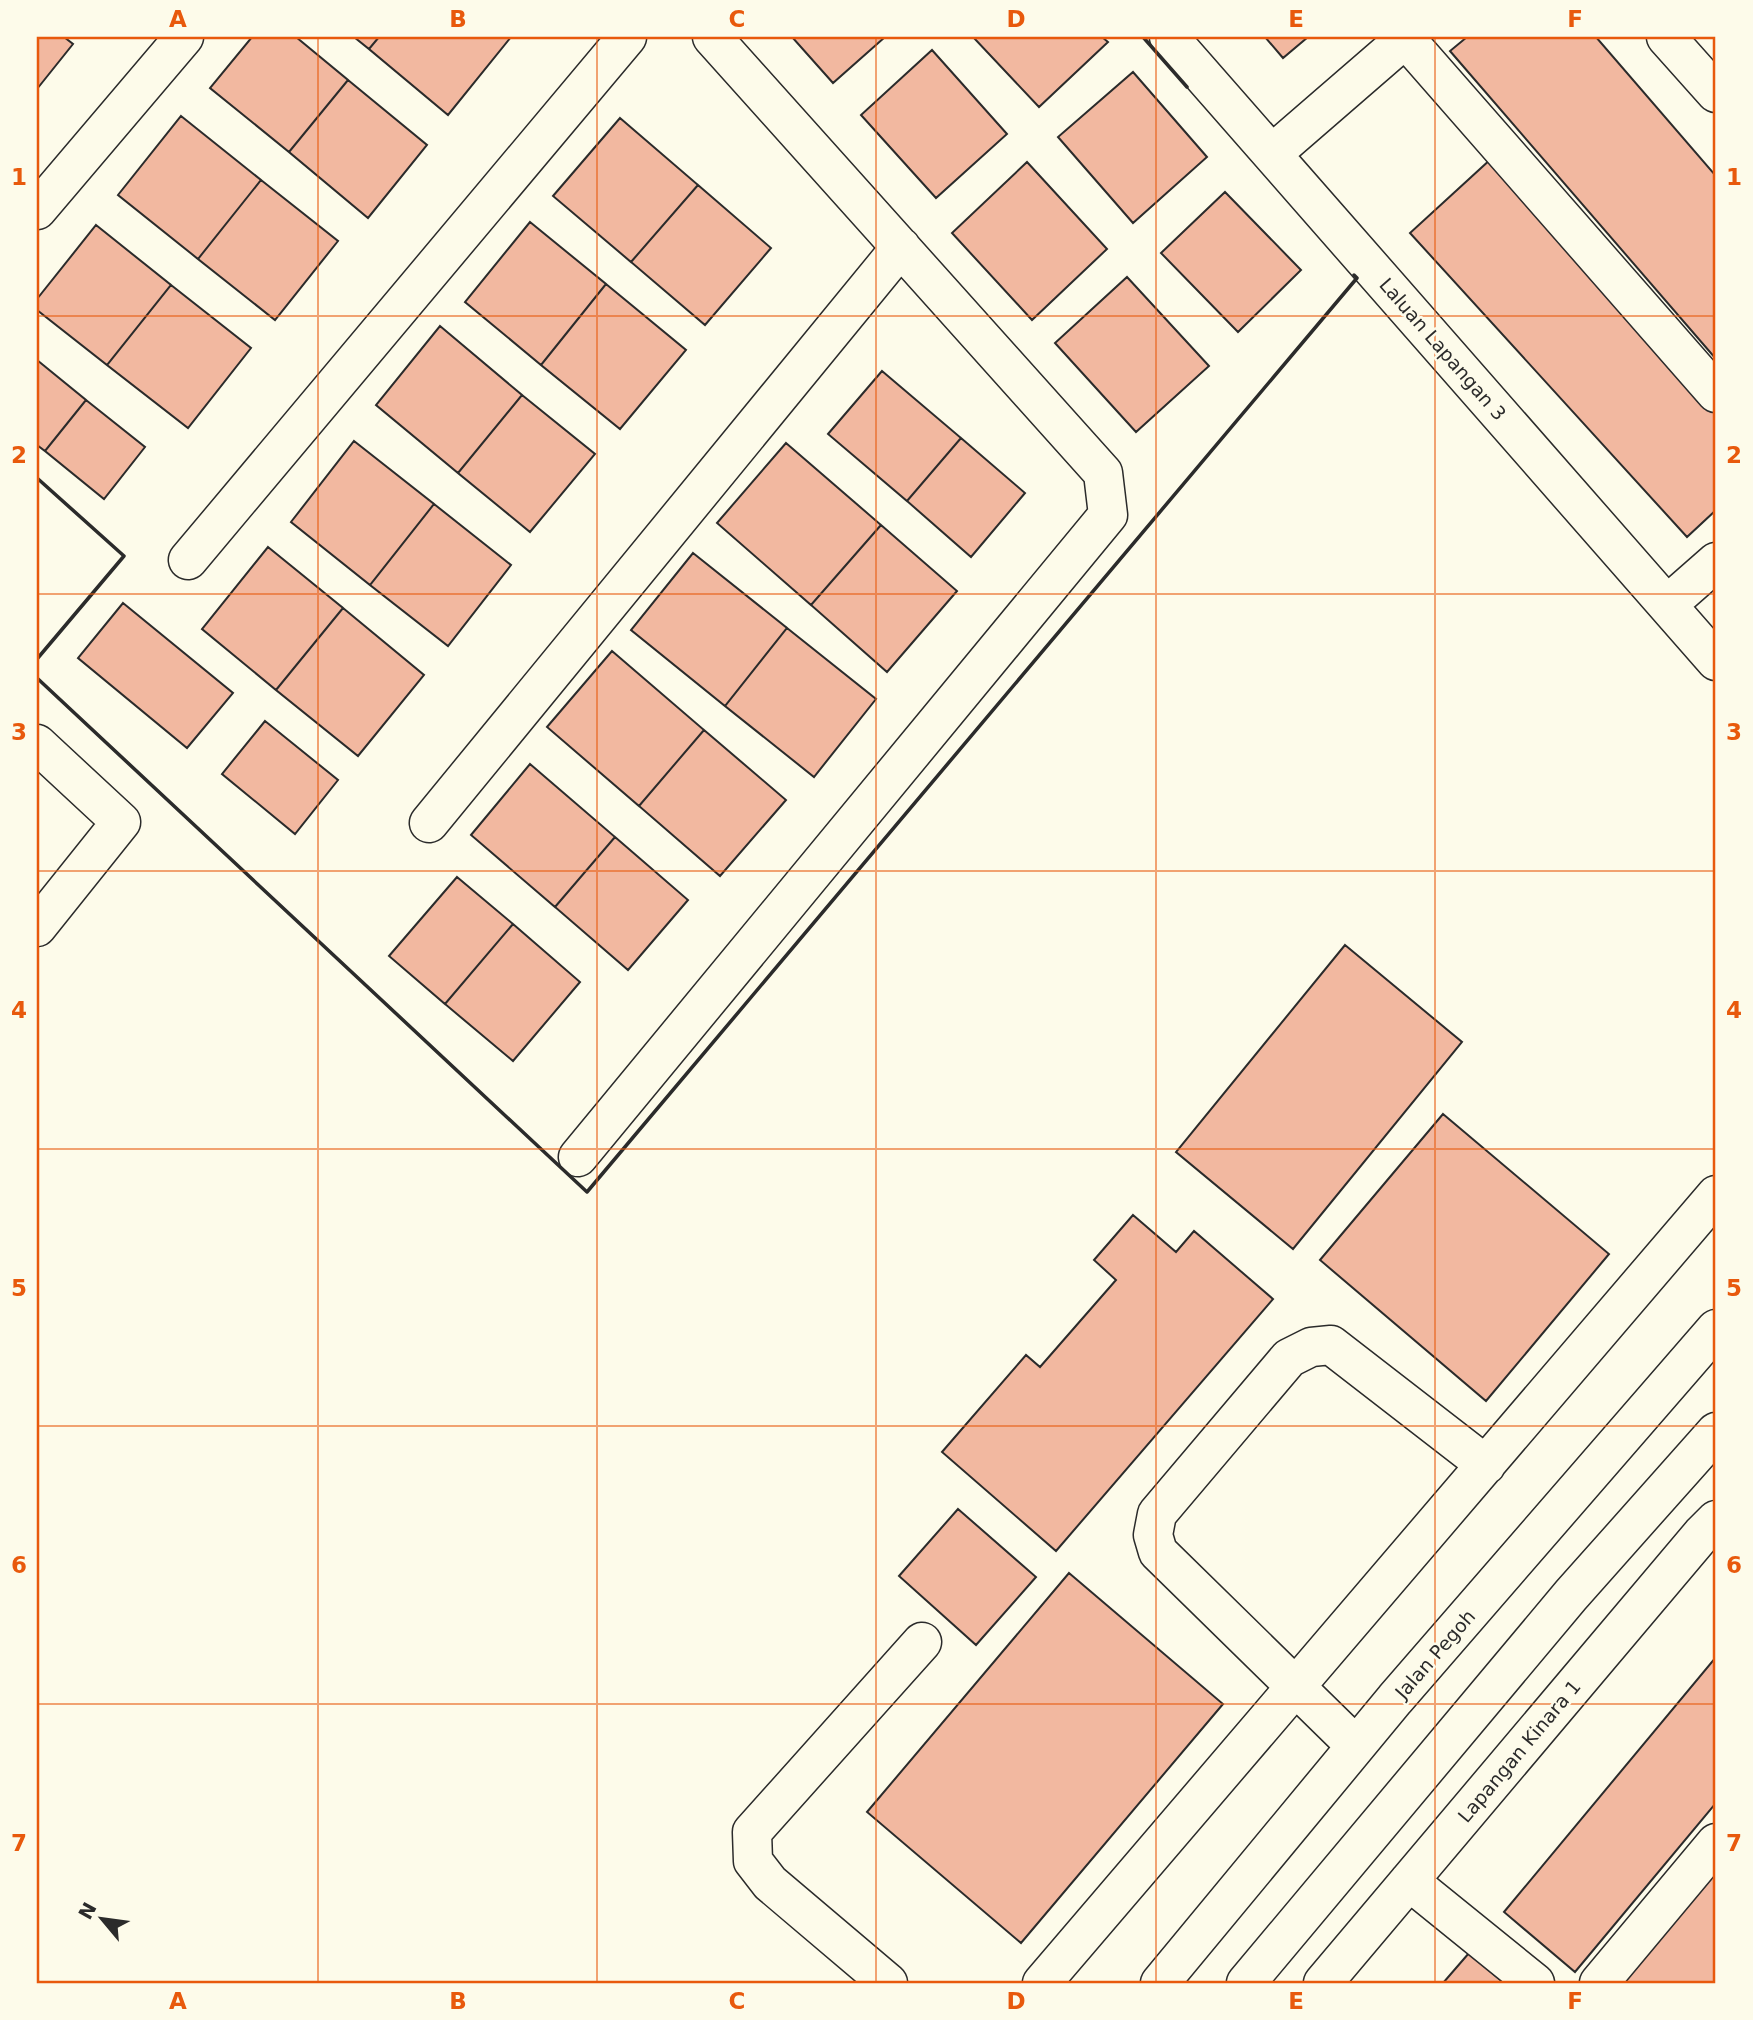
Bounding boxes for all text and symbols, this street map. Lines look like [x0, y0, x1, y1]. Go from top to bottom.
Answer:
text: A [169, 6, 187, 32]
text: B [449, 6, 467, 32]
text: C [729, 6, 745, 32]
text: D [1006, 6, 1026, 32]
text: E [1288, 6, 1304, 32]
text: F [1567, 6, 1583, 32]
text: 1 [11, 164, 27, 190]
text: 1 [1726, 164, 1742, 190]
street label: Laluan Lapangan 3 [1375, 273, 1511, 425]
text: 2 [11, 442, 27, 468]
text: 2 [1726, 442, 1742, 468]
text: 3 [11, 719, 27, 745]
text: 3 [1726, 719, 1742, 745]
text: 4 [11, 997, 27, 1023]
text: 4 [1726, 997, 1742, 1023]
text: 5 [11, 1275, 27, 1301]
text: 5 [1726, 1275, 1742, 1301]
text: 6 [11, 1552, 27, 1578]
text: 6 [1726, 1552, 1742, 1578]
street label: Jalan Pegoh [1390, 1605, 1480, 1704]
street label: Lapangan Kinara 1 [1453, 1675, 1585, 1827]
text: 7 [11, 1830, 27, 1856]
text: 7 [1726, 1830, 1742, 1856]
north arrow [66, 1884, 136, 1954]
text: N [74, 1898, 101, 1923]
text: A [169, 1988, 187, 2014]
text: B [449, 1988, 467, 2014]
text: C [729, 1988, 745, 2014]
text: D [1006, 1988, 1026, 2014]
text: E [1288, 1988, 1304, 2014]
text: F [1567, 1988, 1583, 2014]

